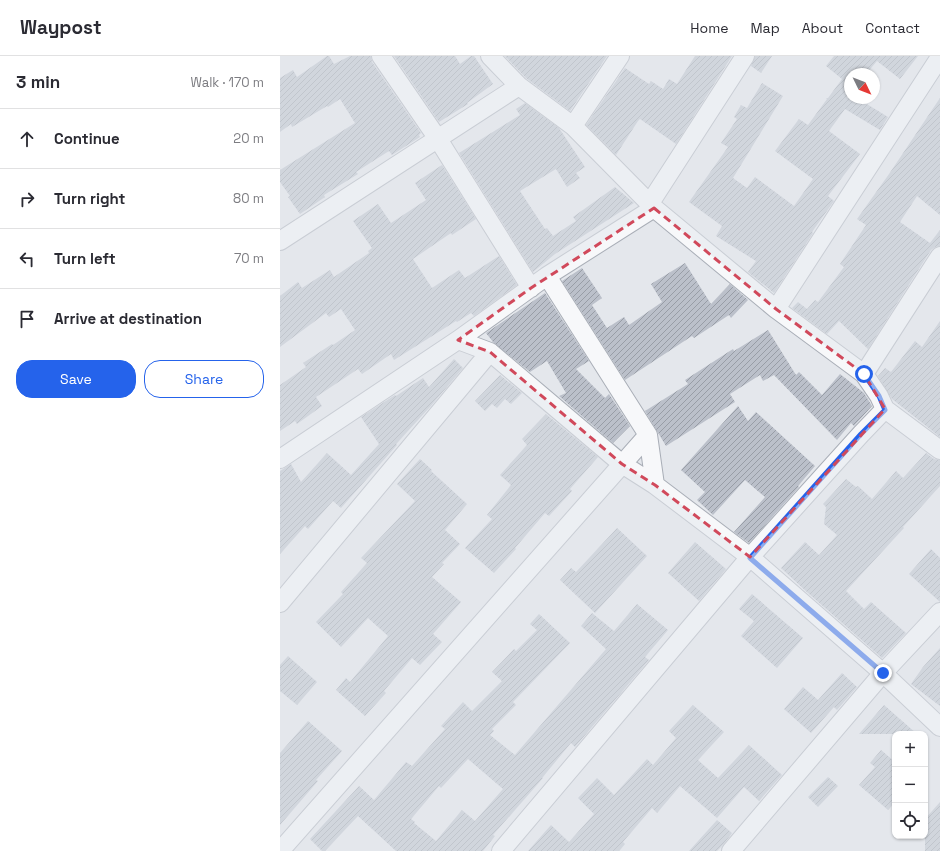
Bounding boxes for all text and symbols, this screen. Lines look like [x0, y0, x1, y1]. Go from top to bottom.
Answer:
text: Waypost [20, 15, 102, 40]
text: Home [690, 19, 728, 37]
text: Map [750, 19, 780, 37]
text: About [802, 19, 843, 37]
text: Contact [865, 19, 920, 37]
north arrow [844, 68, 880, 104]
text: 3 min [16, 71, 60, 93]
text: Walk · 170 m [190, 74, 264, 91]
icon: ahead [16, 128, 38, 150]
text: Continue [54, 129, 120, 148]
text: 20 m [233, 130, 264, 147]
icon: right [16, 188, 38, 210]
text: Turn right [54, 189, 125, 208]
text: 80 m [233, 190, 264, 207]
icon: left [16, 248, 38, 270]
text: Turn left [54, 249, 116, 268]
text: 70 m [234, 250, 264, 267]
icon: arrive [16, 308, 38, 330]
text: Arrive at destination [54, 309, 202, 328]
button: Save [16, 360, 136, 398]
button: Share [144, 360, 264, 398]
route start [855, 365, 873, 383]
route end [874, 664, 892, 682]
map controls [892, 731, 928, 839]
button: + [892, 731, 928, 767]
button: − [892, 767, 928, 803]
button: locate [892, 803, 928, 839]

